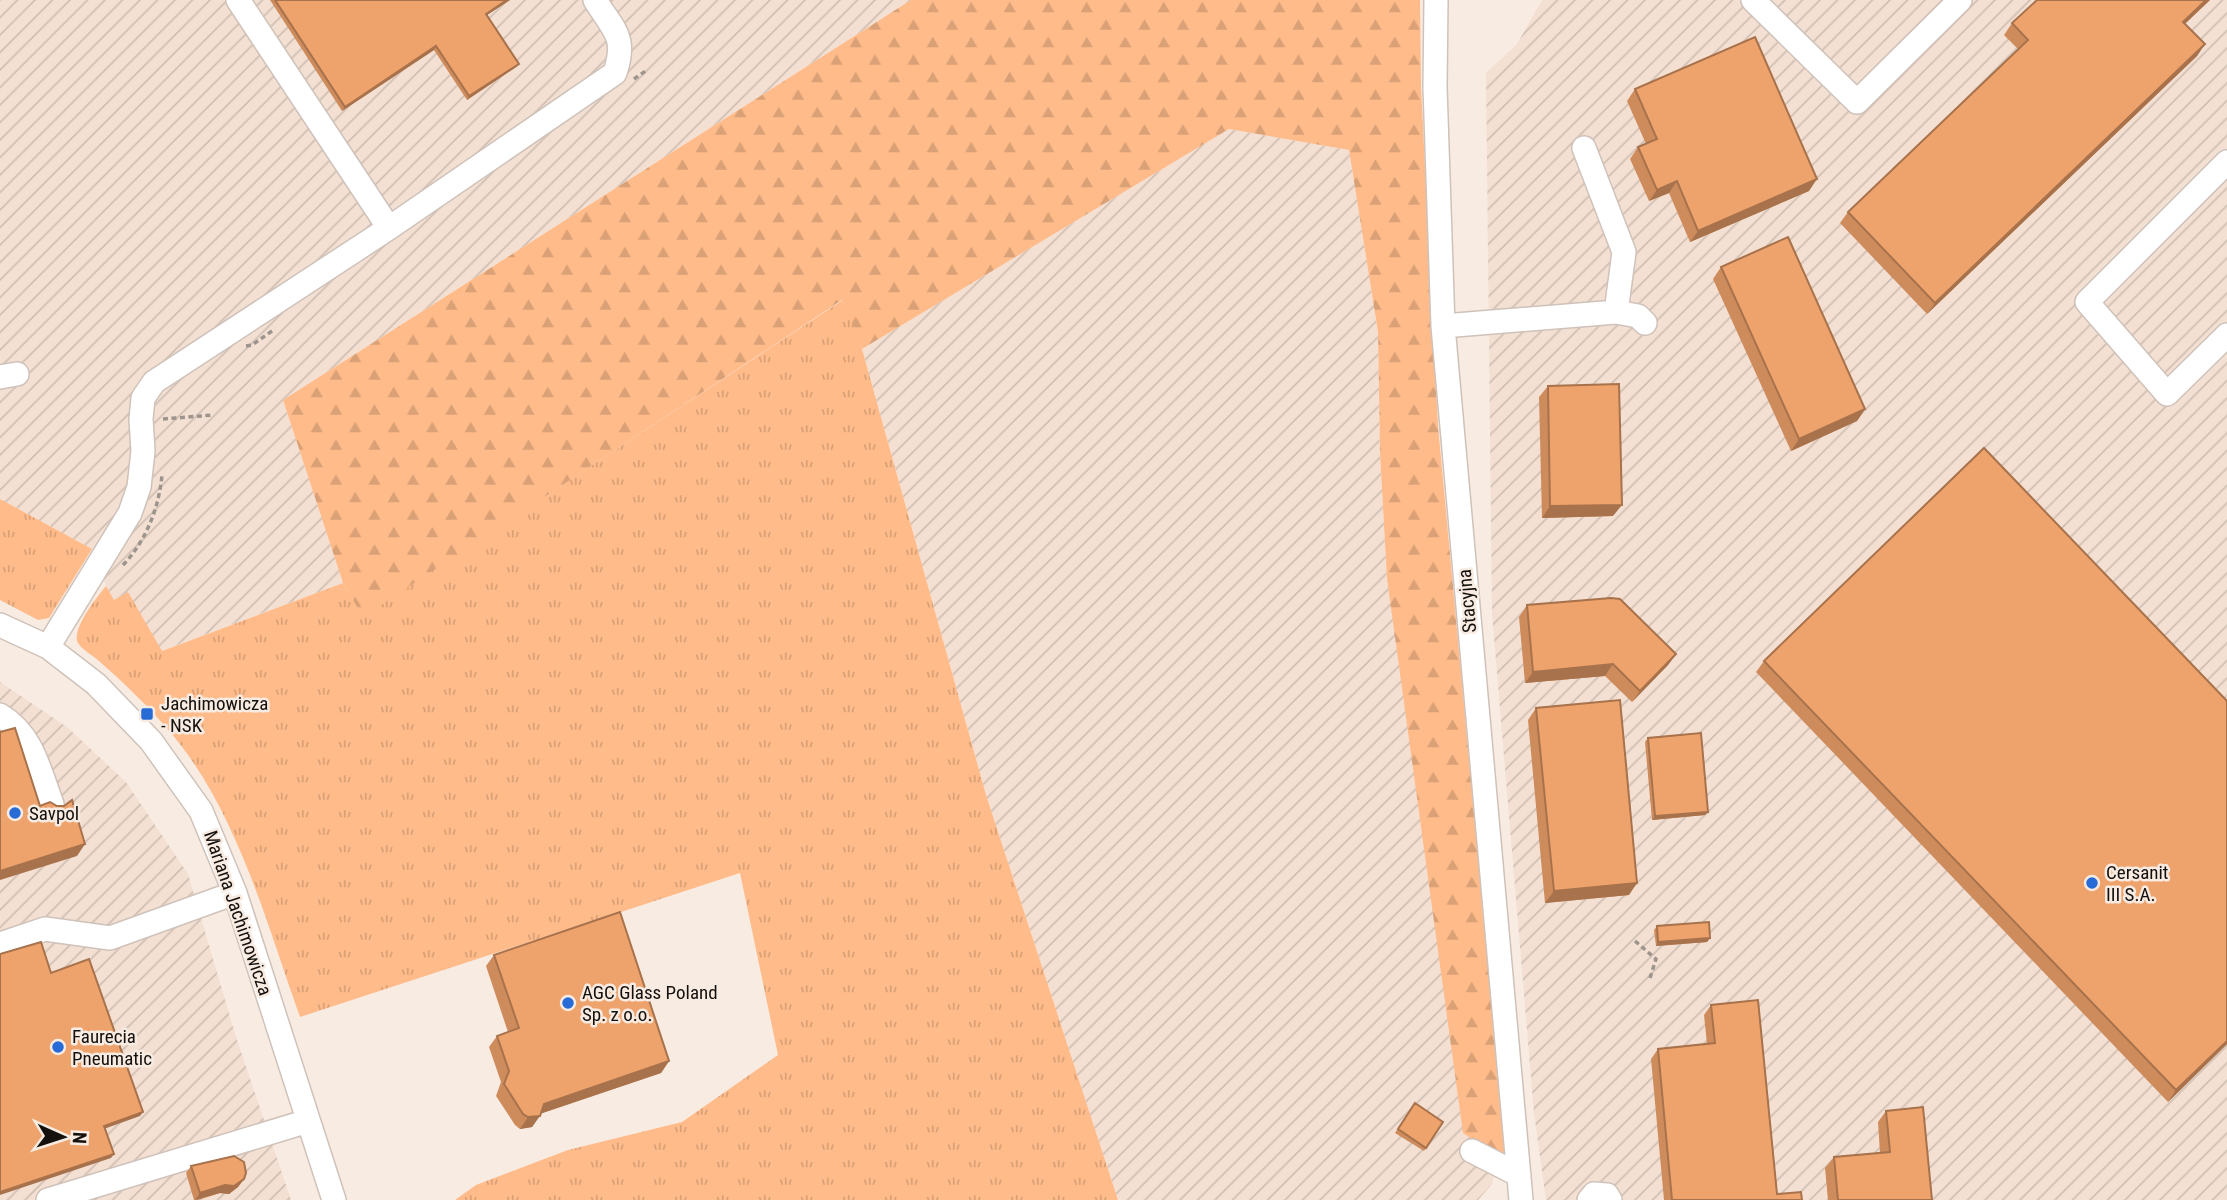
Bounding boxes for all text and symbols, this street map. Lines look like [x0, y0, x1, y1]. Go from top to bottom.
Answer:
street label: Stacyjna [1453, 568, 1481, 634]
place label: Jachimowicza - NSK [161, 692, 268, 737]
marker: Jachimowicza - NSK [139, 706, 155, 722]
place label: Savpol [29, 802, 79, 825]
marker: Savpol [7, 805, 23, 821]
street label: Mariana Jachimowicza [199, 828, 277, 998]
place label: Cersanit III S.A. [2106, 861, 2168, 906]
marker: Cersanit III S.A. [2084, 875, 2100, 891]
place label: AGC Glass Poland Sp. z o.o. [582, 981, 718, 1026]
marker: AGC Glass Poland Sp. z o.o. [560, 995, 576, 1011]
place label: Faurecia Pneumatic [72, 1025, 152, 1070]
marker: Faurecia Pneumatic [50, 1039, 66, 1055]
north arrow [28, 1102, 98, 1172]
text: N [68, 1131, 91, 1144]

